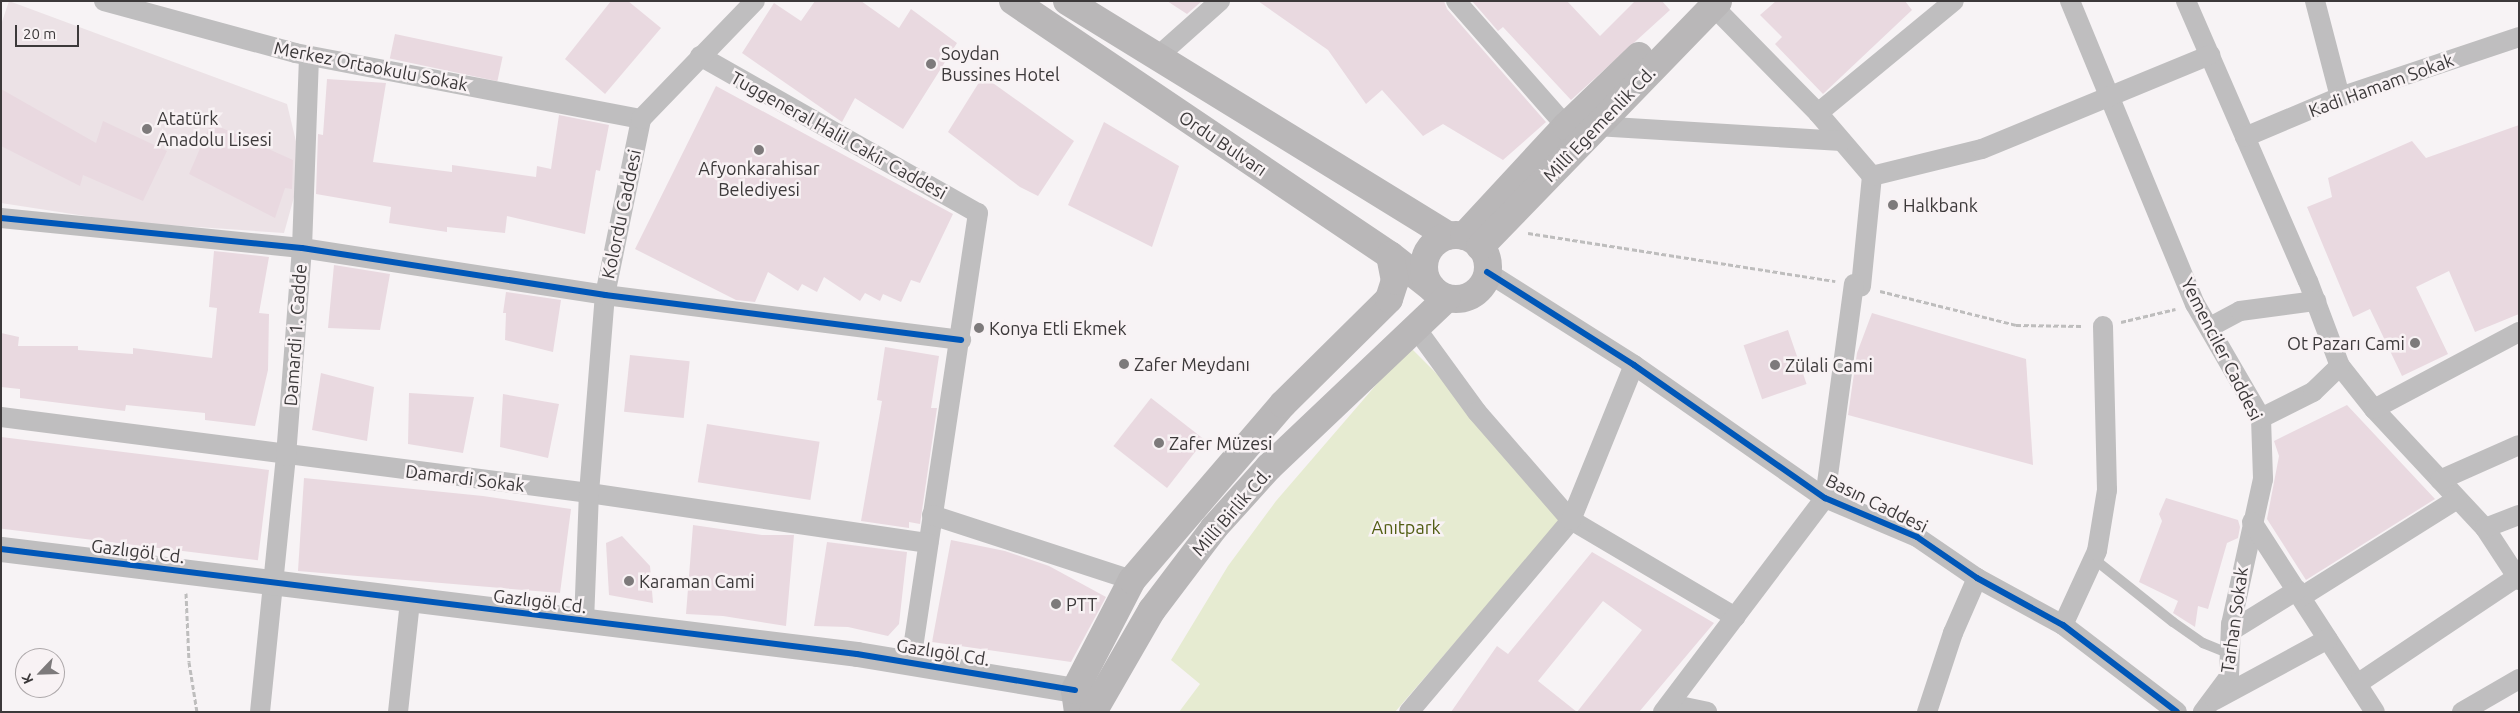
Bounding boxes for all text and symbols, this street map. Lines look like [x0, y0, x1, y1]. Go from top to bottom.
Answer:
scale bar [18, 15, 81, 47]
text: 20 m [23, 25, 56, 42]
street label: Merkez Ortaokulu Sokak [272, 37, 470, 95]
place label: Soydan Bussines Hotel [941, 43, 1060, 86]
street label: Kadi Hamam Sokak [2305, 49, 2457, 121]
marker: Soydan Bussines Hotel [925, 58, 937, 70]
street label: Millî Egemenlik Cd. [1538, 62, 1660, 186]
street label: Tuggeneral Halil Cakir Caddesi [727, 67, 951, 203]
street label: Ordu Bulvarı [1175, 106, 1271, 180]
place label: Atatürk Anadolu Lisesi [157, 108, 272, 150]
marker: Atatürk Anadolu Lisesi [141, 123, 153, 135]
marker: Afyonkarahisar Belediyesi [753, 144, 765, 156]
street label: Kolordu Caddesi [597, 147, 645, 281]
place label: Afyonkarahisar Belediyesi [698, 158, 820, 200]
place label: Halkbank [1903, 194, 1978, 216]
marker: Halkbank [1887, 199, 1899, 211]
street label: Damardi 1. Cadde [279, 263, 311, 407]
street label: Yemenciler Caddesi [2177, 274, 2267, 424]
place label: Konya Etli Ekmek [989, 317, 1127, 339]
marker: Konya Etli Ekmek [973, 322, 985, 334]
place label: Ot Pazarı Cami [2287, 332, 2405, 354]
marker: Ot Pazarı Cami [2409, 337, 2421, 349]
place label: Zafer Meydanı [1134, 353, 1250, 375]
place label: Zülali Cami [1785, 354, 1873, 376]
marker: Zafer Meydanı [1118, 358, 1130, 370]
marker: Zülali Cami [1769, 359, 1781, 371]
place label: Zafer Müzesi [1169, 432, 1272, 454]
marker: Zafer Müzesi [1153, 437, 1165, 449]
street label: Damardi Sokak [404, 460, 526, 496]
street label: Millî Birlik Cd. [1187, 464, 1275, 560]
street label: Basın Caddesi [1822, 469, 1932, 537]
park label: Anıtpark [1371, 516, 1441, 538]
street label: Gazlıgöl Cd. [90, 535, 186, 567]
street label: Tarhan Sokak [2216, 566, 2252, 674]
place label: Karaman Cami [639, 570, 755, 592]
marker: Karaman Cami [623, 575, 635, 587]
street label: Gazlıgöl Cd. [492, 585, 588, 617]
place label: PTT [1066, 593, 1097, 615]
marker: PTT [1050, 598, 1062, 610]
street label: Gazlıgöl Cd. [895, 634, 991, 670]
north arrow [15, 648, 65, 698]
text: K [18, 671, 36, 686]

